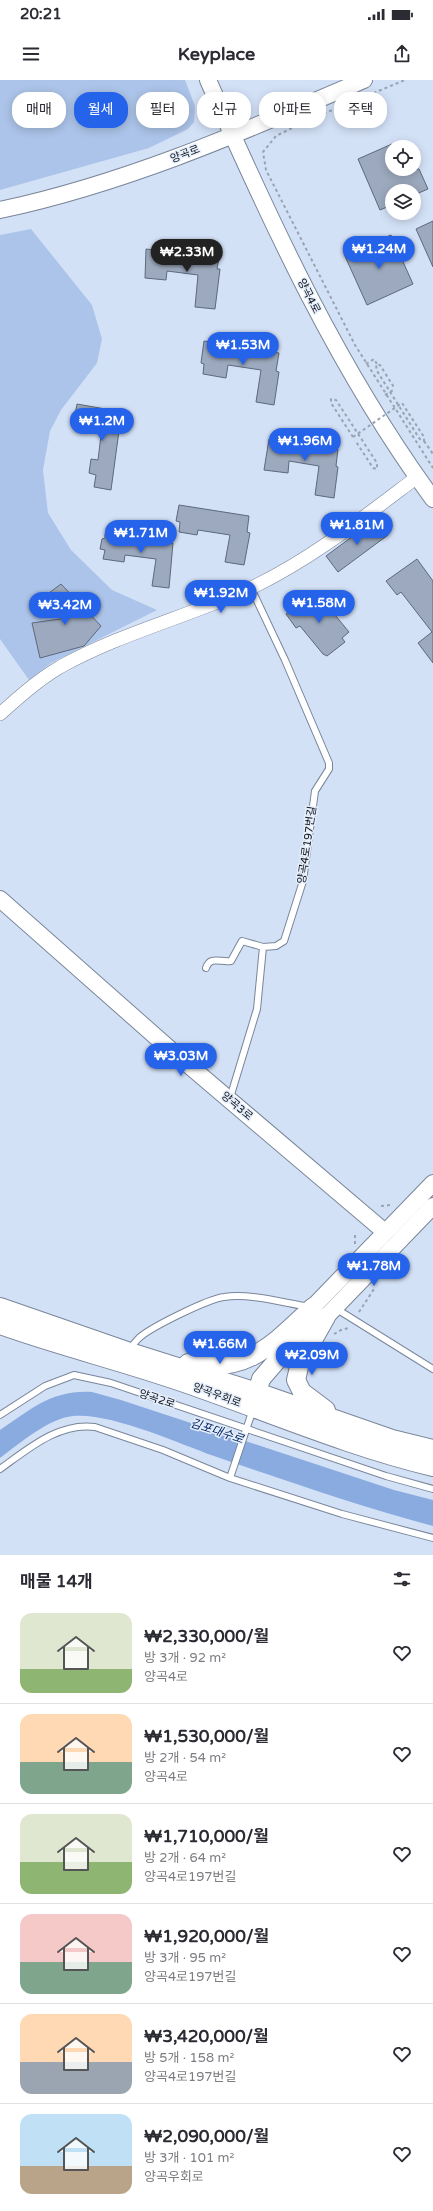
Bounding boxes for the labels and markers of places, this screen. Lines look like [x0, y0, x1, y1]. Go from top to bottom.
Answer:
pin: ₩1.24M [346, 236, 412, 270]
pin: ₩2.33M [154, 239, 220, 273]
pin: ₩1.53M [210, 332, 276, 366]
pin: ₩1.2M [74, 408, 130, 442]
pin: ₩1.96M [272, 428, 338, 462]
pin: ₩1.81M [324, 512, 390, 546]
pin: ₩1.71M [108, 520, 174, 554]
pin: ₩1.92M [188, 580, 254, 614]
pin: ₩1.58M [286, 590, 352, 624]
pin: ₩3.42M [32, 592, 98, 626]
pin: ₩3.03M [148, 1043, 214, 1077]
pin: ₩1.78M [341, 1253, 407, 1287]
pin: ₩1.66M [187, 1331, 253, 1365]
pin: ₩2.09M [279, 1342, 345, 1376]

